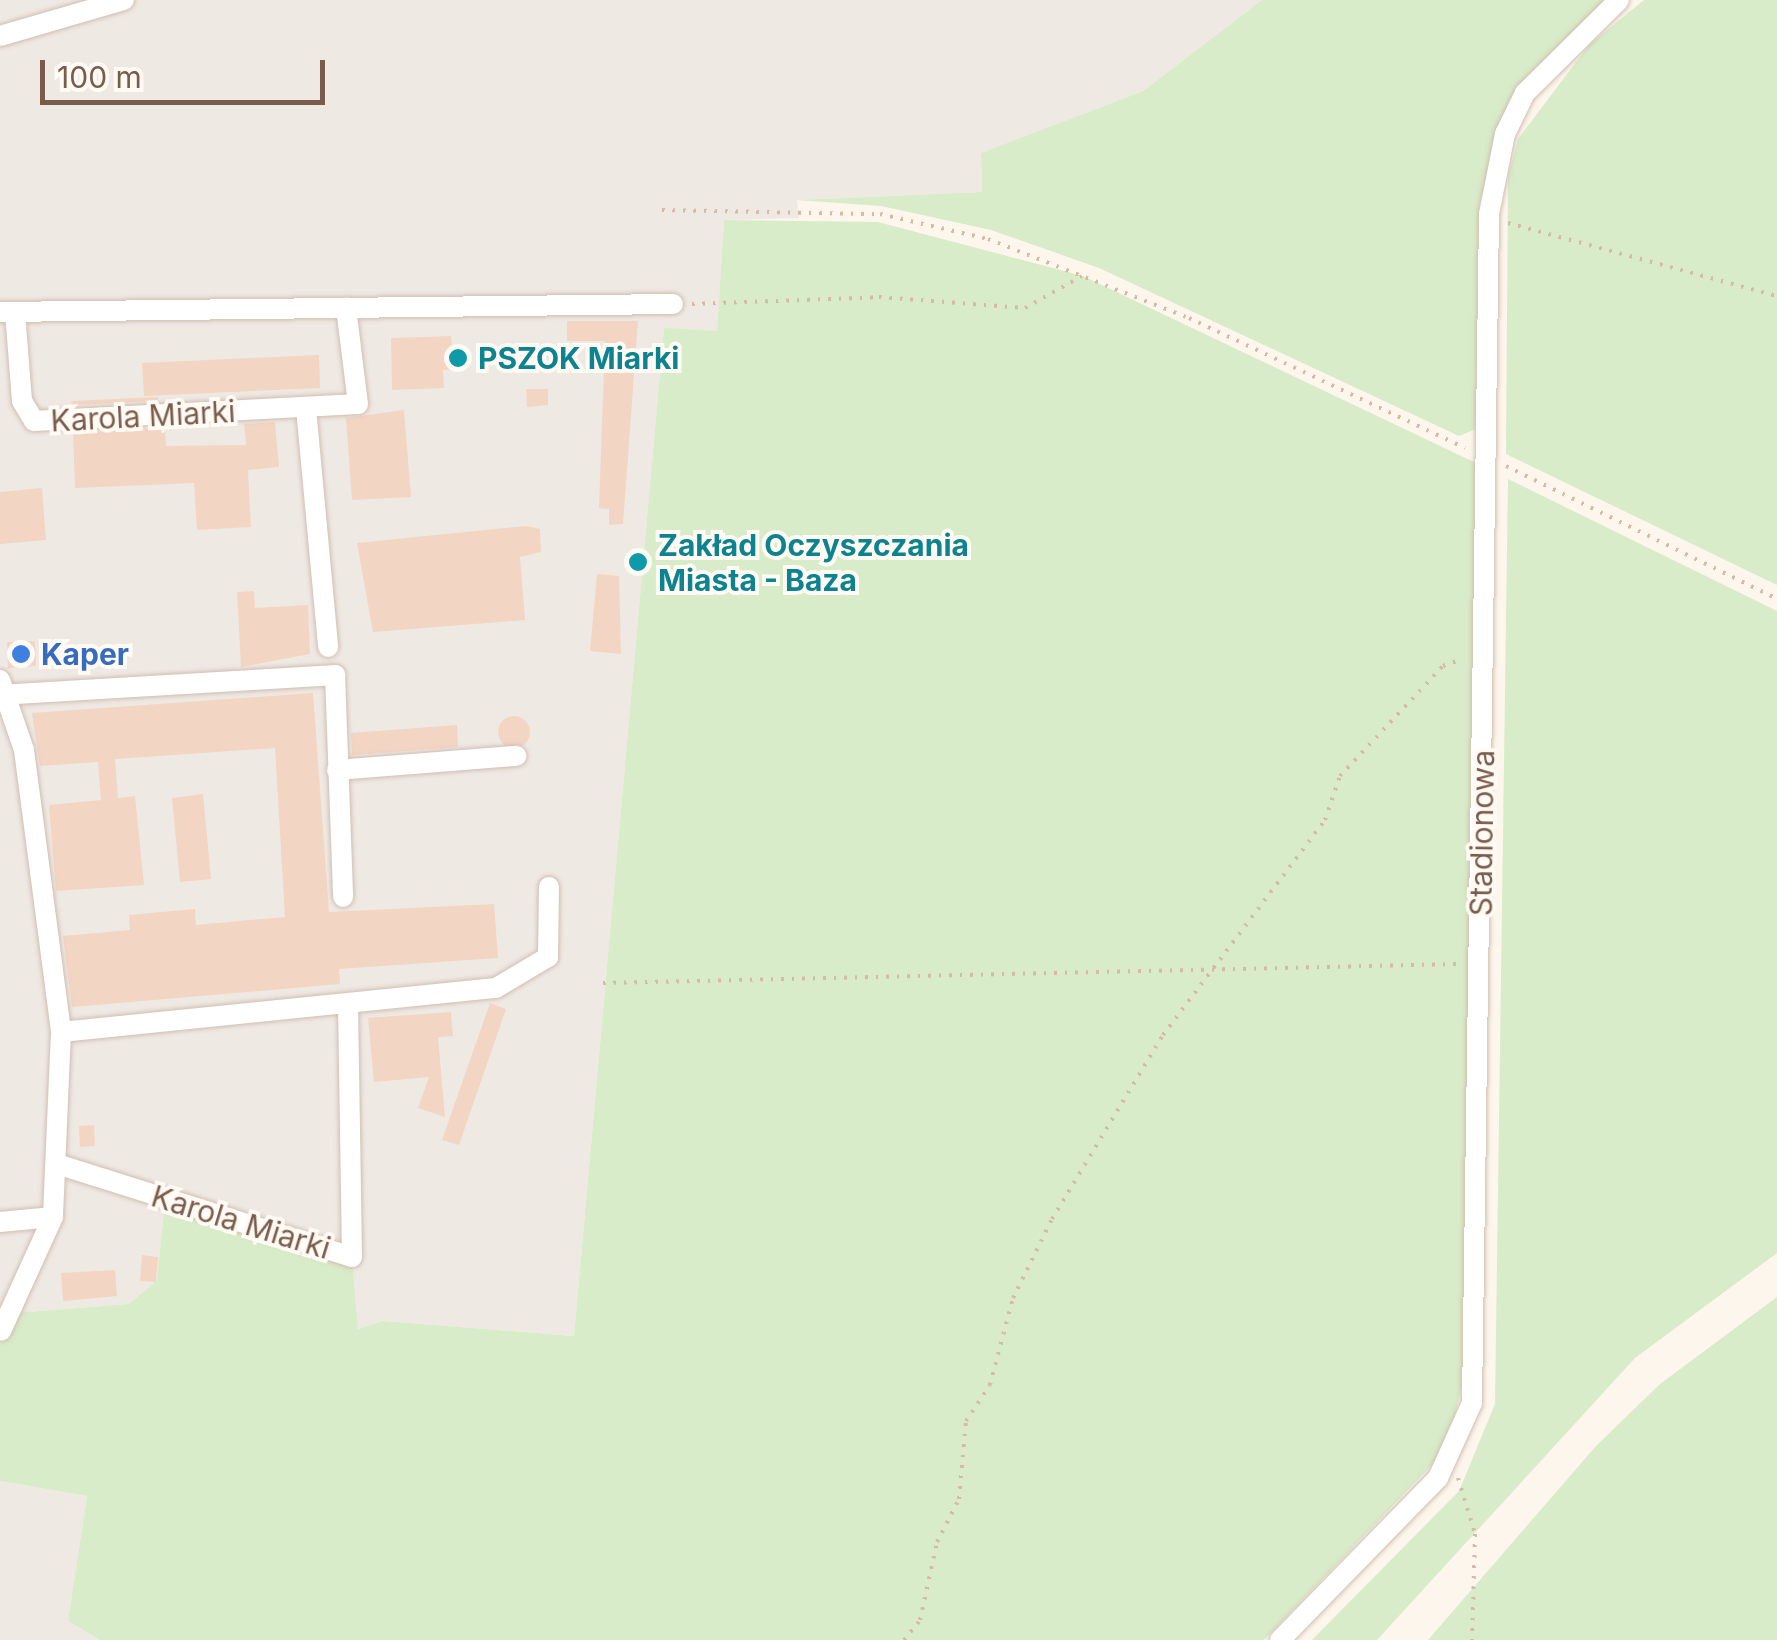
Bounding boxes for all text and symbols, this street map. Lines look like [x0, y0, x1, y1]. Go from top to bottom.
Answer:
scale bar [45, 40, 330, 102]
text: 100 m [57, 59, 142, 95]
place label: PSZOK Miarki [478, 340, 680, 376]
marker: PSZOK Miarki [447, 347, 469, 369]
street label: Karola Miarki [50, 393, 236, 439]
place label: Zakład Oczyszczania Miasta - Baza [658, 527, 969, 598]
marker: Zakład Oczyszczania Miasta - Baza [627, 551, 649, 573]
place label: Kaper [41, 636, 129, 672]
marker: Kaper [10, 643, 32, 665]
street label: Stadionowa [1463, 750, 1501, 916]
street label: Karola Miarki [147, 1178, 335, 1266]

